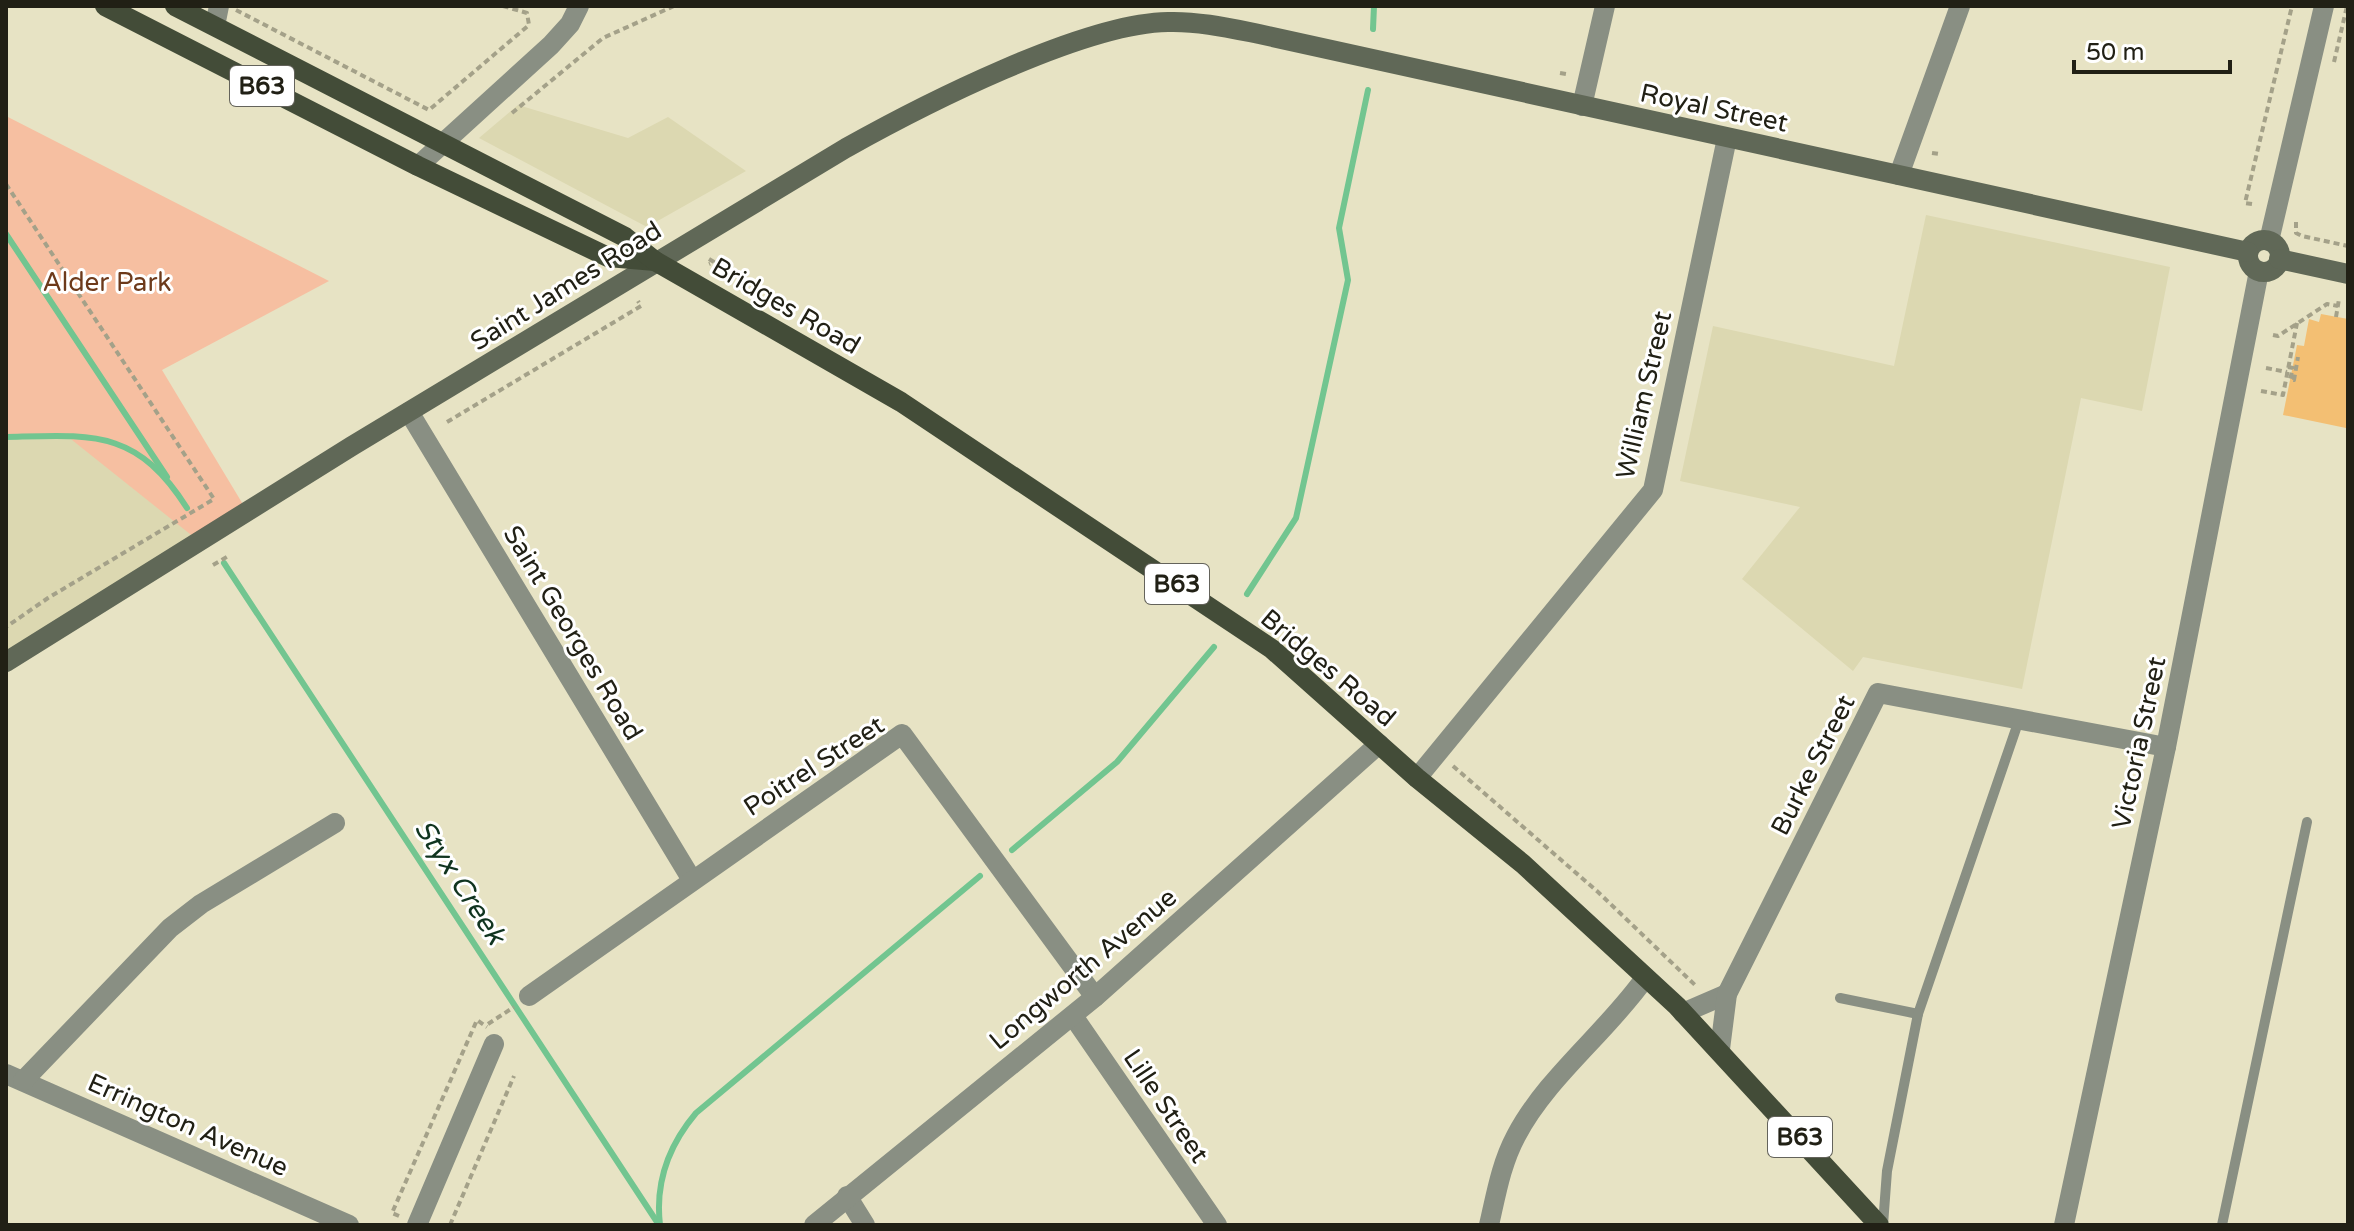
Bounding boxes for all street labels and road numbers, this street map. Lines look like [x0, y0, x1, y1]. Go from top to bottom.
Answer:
road number: B63 [230, 66, 294, 106]
street label: Royal Street [1637, 77, 1791, 139]
street label: Saint James Road [465, 215, 667, 357]
street label: Bridges Road [706, 251, 866, 361]
street label: William Street [1610, 308, 1678, 482]
street label: Saint Georges Road [497, 520, 649, 746]
road number: B63 [1145, 564, 1209, 604]
street label: Bridges Road [1254, 603, 1402, 733]
street label: Victoria Street [2106, 654, 2172, 832]
street label: Burke Street [1764, 690, 1862, 840]
street label: Poitrel Street [738, 709, 890, 823]
street label: Longworth Avenue [983, 882, 1183, 1056]
street label: Lille Street [1117, 1043, 1215, 1169]
street label: Errington Avenue [83, 1067, 293, 1183]
road number: B63 [1768, 1117, 1832, 1157]

